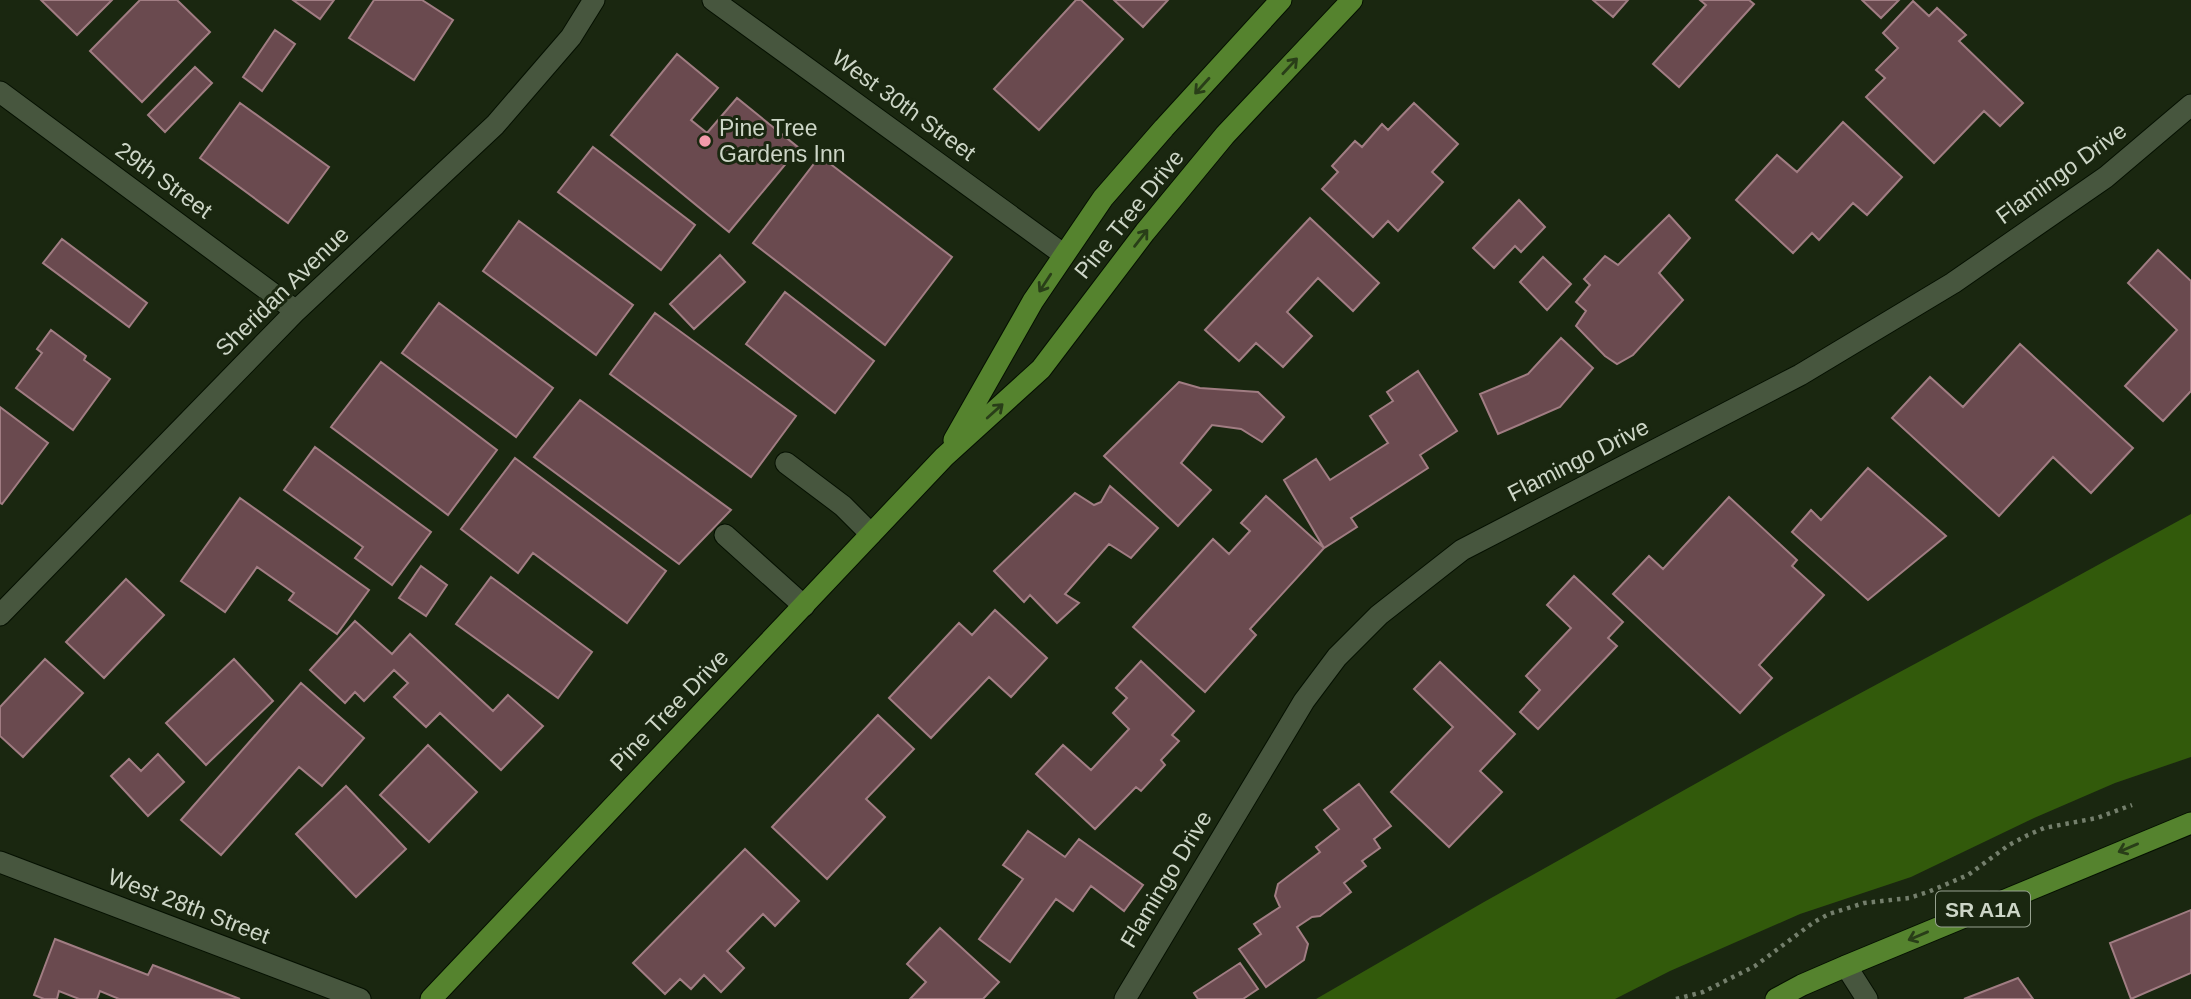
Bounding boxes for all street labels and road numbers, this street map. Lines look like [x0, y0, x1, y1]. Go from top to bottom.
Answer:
street label: West 30th Street [827, 44, 981, 166]
street label: Flamingo Drive [1991, 117, 2131, 229]
street label: 29th Street [111, 136, 218, 224]
street label: Pine Tree Drive [1069, 144, 1189, 284]
street label: Sheridan Avenue [210, 221, 354, 361]
street label: Flamingo Drive [1503, 413, 1653, 507]
street label: Pine Tree Drive [605, 644, 733, 776]
street label: Flamingo Drive [1115, 806, 1217, 952]
street label: West 28th Street [105, 863, 274, 949]
road number: SR A1A [1936, 892, 2030, 926]

